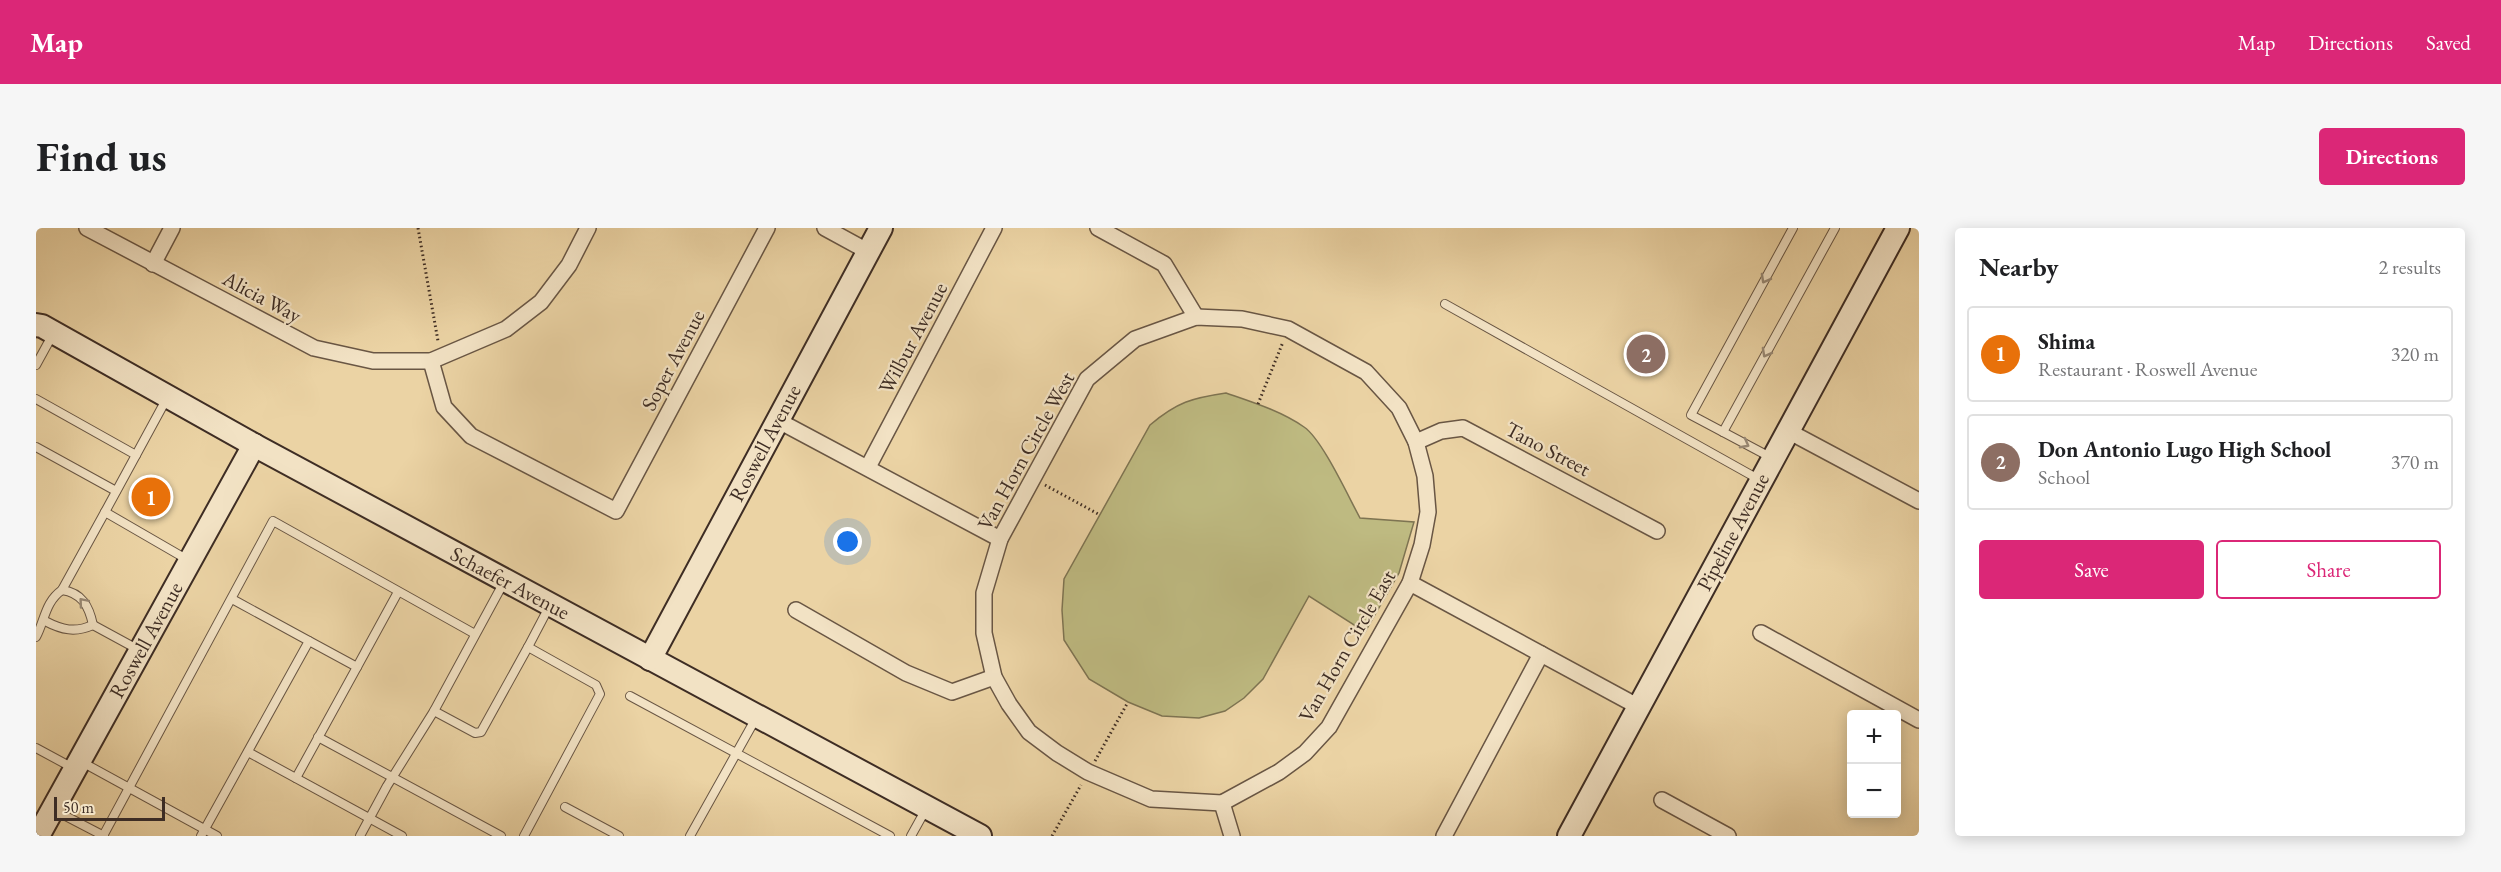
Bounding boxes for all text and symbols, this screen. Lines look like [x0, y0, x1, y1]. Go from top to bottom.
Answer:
text: Map [30, 24, 83, 60]
text: Map [2238, 29, 2275, 56]
text: Directions [2308, 29, 2393, 56]
text: Saved [2426, 29, 2471, 56]
button: Directions [2319, 128, 2465, 185]
text: Find us [36, 129, 167, 184]
text: Nearby [1979, 250, 2059, 284]
text: 2 results [2378, 254, 2441, 280]
street label: Alicia Way [217, 264, 307, 329]
one-way arrow [1761, 273, 1772, 284]
street label: Wilbur Avenue [872, 277, 953, 398]
street label: Soper Avenue [635, 305, 710, 415]
text: Shima [2038, 327, 2095, 356]
pin: 2 [1626, 332, 1666, 376]
text: 1 [1995, 341, 2006, 367]
text: 320 m [2391, 341, 2439, 367]
one-way arrow [1762, 347, 1773, 357]
text: Restaurant · Roswell Avenue [2038, 356, 2257, 382]
street label: Van Horn Circle West [971, 366, 1081, 535]
street label: Roswell Avenue [722, 380, 807, 506]
street label: Tano Street [1501, 415, 1596, 482]
text: Don Antonio Lugo High School [2038, 435, 2331, 464]
one-way arrow [1739, 437, 1750, 448]
text: 2 [1995, 449, 2006, 475]
text: 370 m [2391, 449, 2439, 475]
text: School [2038, 464, 2090, 490]
street label: Pipeline Avenue [1690, 468, 1775, 595]
pin: 1 [132, 474, 170, 520]
your location [833, 527, 862, 556]
street label: Schaefer Avenue [446, 540, 575, 625]
button: Save [1979, 540, 2204, 599]
button: Share [2216, 540, 2441, 599]
street label: Van Horn Circle East [1292, 564, 1401, 727]
street label: Roswell Avenue [103, 577, 189, 703]
one-way arrow [79, 598, 90, 609]
map controls [1847, 710, 1901, 818]
button: + [1847, 710, 1901, 764]
button: − [1847, 764, 1901, 818]
scale bar [54, 794, 165, 822]
text: 50 m [63, 797, 94, 818]

